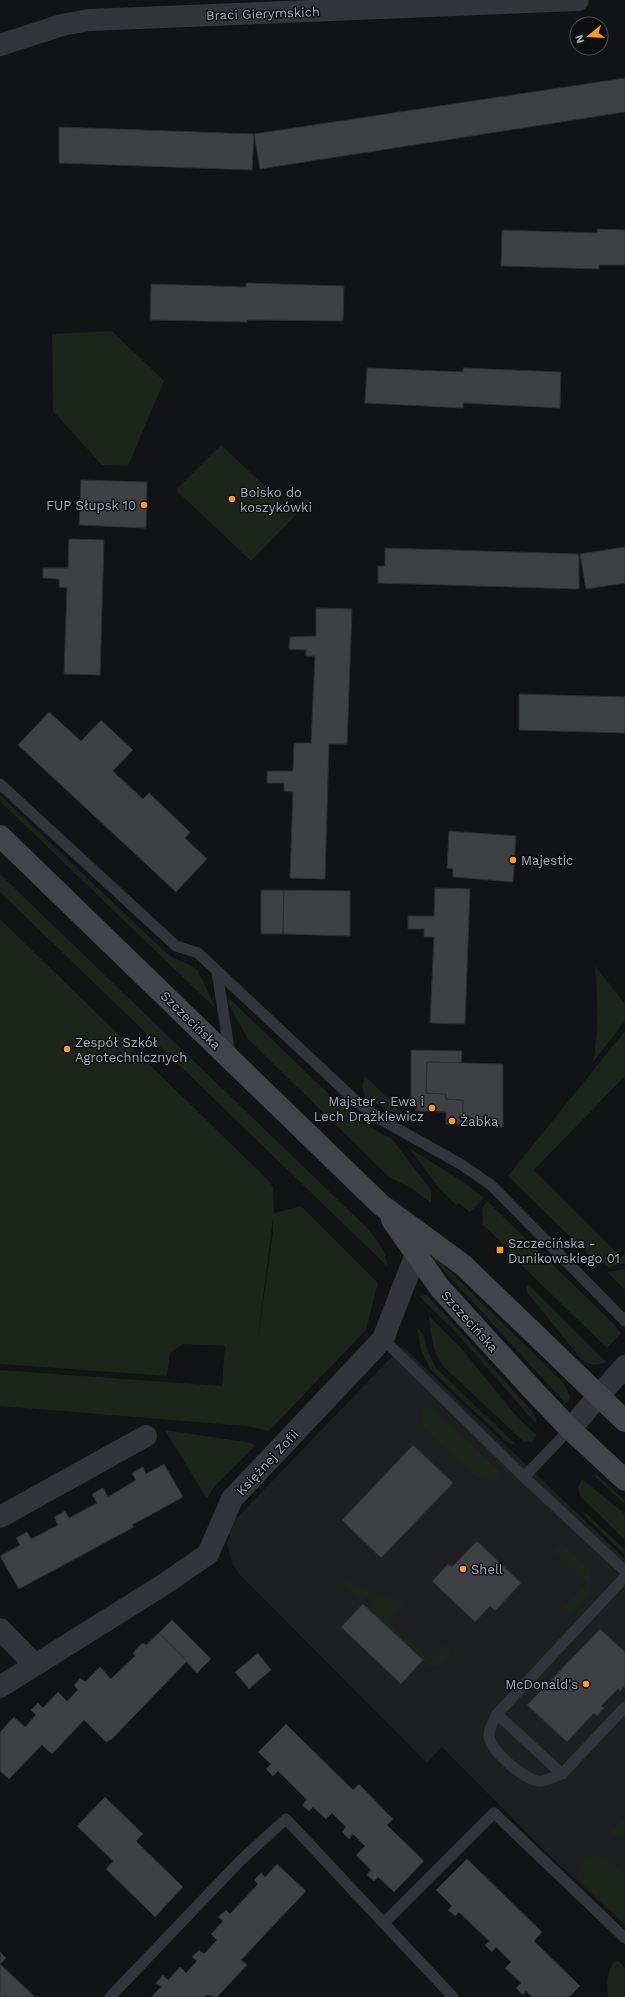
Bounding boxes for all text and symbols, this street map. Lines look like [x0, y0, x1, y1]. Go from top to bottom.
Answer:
street label: Braci Gierymskich [206, 4, 320, 23]
north arrow [569, 16, 609, 56]
text: N [573, 33, 587, 45]
place label: Boisko do koszykówki [240, 485, 312, 515]
marker: Boisko do koszykówki [227, 494, 237, 504]
place label: FUP Słupsk 10 [46, 498, 136, 513]
marker: FUP Słupsk 10 [139, 500, 149, 510]
place label: Majestic [521, 853, 573, 868]
marker: Majestic [508, 855, 518, 865]
street label: Szczecińska [158, 988, 224, 1053]
place label: Zespół Szkół Agrotechnicznych [75, 1035, 187, 1065]
marker: Zespół Szkół Agrotechnicznych [62, 1044, 72, 1054]
place label: Majster - Ewa i Lech Drążkiewicz [314, 1094, 424, 1124]
marker: Majster - Ewa i Lech Drążkiewicz [427, 1103, 437, 1113]
place label: Żabka [460, 1114, 499, 1129]
marker: Żabka [447, 1116, 457, 1126]
place label: Szczecińska - Dunikowskiego 01 [508, 1236, 620, 1266]
marker: Szczecińska - Dunikowskiego 01 [495, 1245, 505, 1255]
street label: Szczecińska [438, 1288, 501, 1355]
street label: Księżnej Zofii [233, 1426, 302, 1498]
place label: Shell [471, 1562, 503, 1577]
marker: Shell [458, 1564, 468, 1574]
place label: McDonald's [505, 1677, 578, 1692]
marker: McDonald's [581, 1679, 591, 1689]

